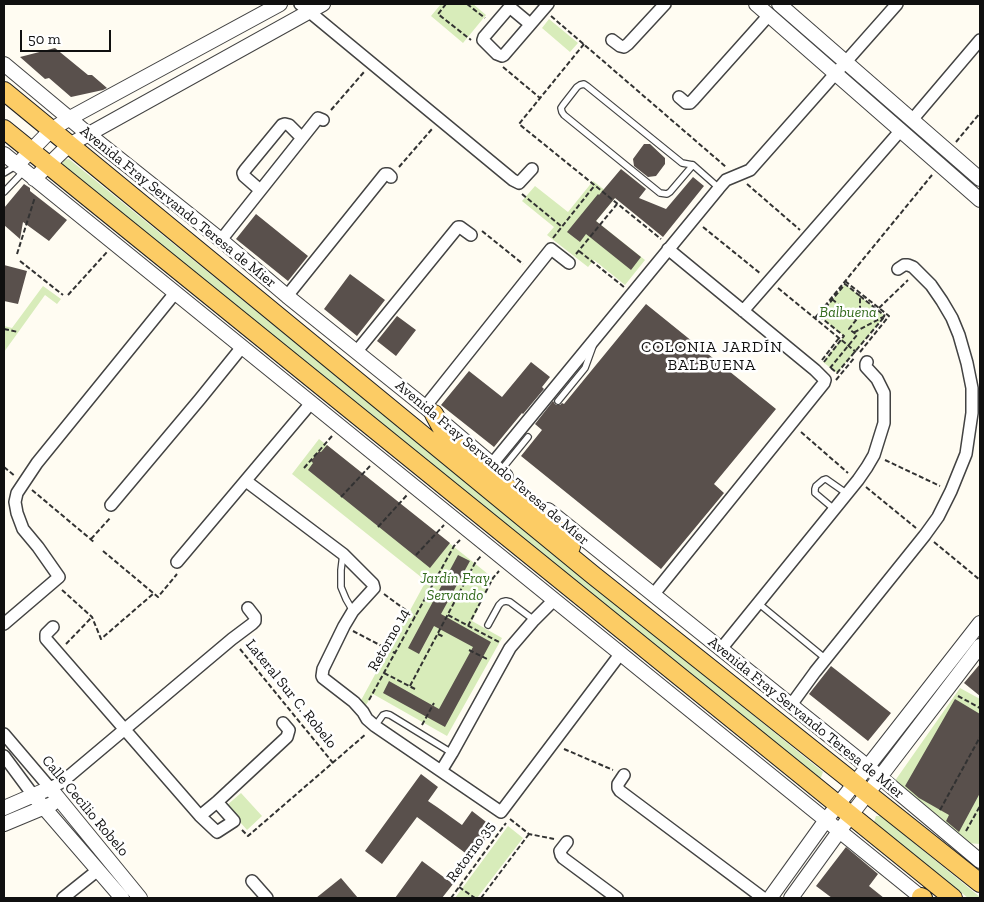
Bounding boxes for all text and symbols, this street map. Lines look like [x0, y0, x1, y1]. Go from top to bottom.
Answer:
scale bar [22, 20, 114, 52]
text: 50 m [28, 30, 61, 48]
street label: Avenida Fray Servando Teresa de Mier [76, 122, 280, 292]
park label: Balbuena [819, 304, 877, 322]
district label: COLONIA JARDÍN BALBUENA [639, 337, 785, 375]
street label: Avenida Fray Servando Teresa de Mier [391, 377, 593, 549]
park label: Jardín Fray Servando [420, 570, 490, 605]
street label: Retorno 14 [364, 605, 414, 675]
street label: Avenida Fray Servando Teresa de Mier [704, 633, 908, 803]
street label: Lateral Sur C. Robelo [242, 636, 340, 752]
street label: Calle Cecilio Robelo [38, 752, 132, 860]
street label: Retorno 35 [443, 818, 499, 886]

